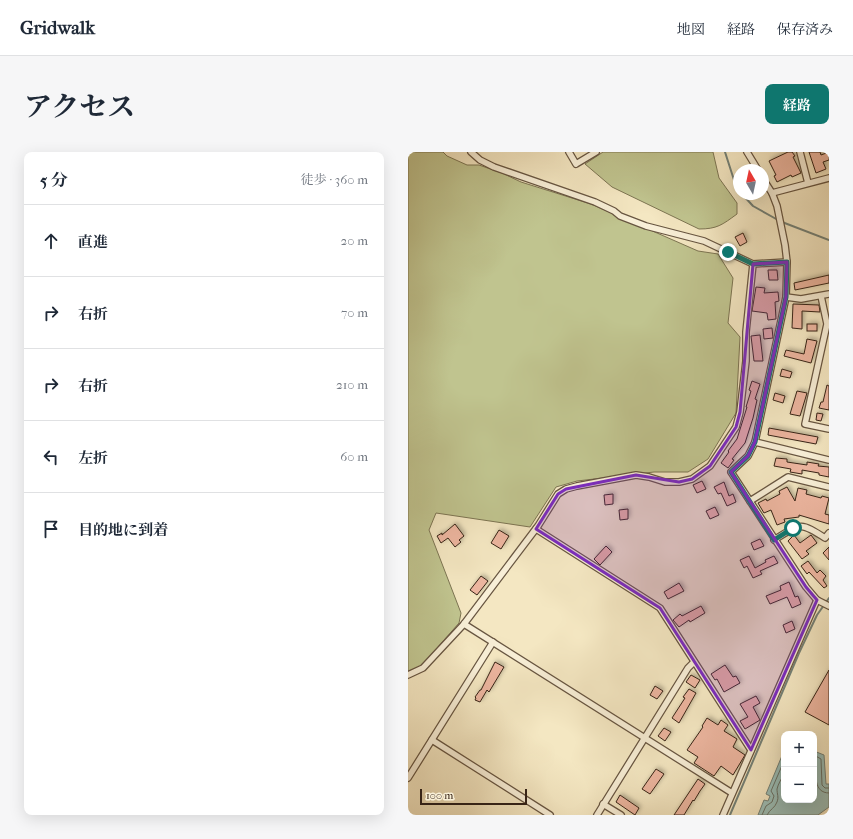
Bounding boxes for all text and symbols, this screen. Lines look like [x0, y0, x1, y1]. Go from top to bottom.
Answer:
text: Gridwalk [20, 17, 95, 39]
text: 地図 [677, 21, 705, 38]
text: 経路 [727, 21, 755, 38]
text: 保存済み [777, 21, 833, 38]
button: 経路 [765, 84, 829, 124]
text: アクセス [24, 90, 135, 123]
north arrow [733, 164, 769, 200]
text: 5 分 [40, 170, 68, 190]
text: 徒歩 · 360 m [301, 172, 368, 187]
icon: ahead [40, 230, 62, 252]
text: 直進 [78, 233, 108, 251]
text: 20 m [341, 233, 368, 248]
route end [719, 243, 737, 261]
icon: right [40, 302, 62, 324]
text: 右折 [78, 305, 108, 323]
text: 70 m [341, 305, 368, 320]
icon: right [40, 374, 62, 396]
text: 右折 [78, 377, 108, 395]
text: 210 m [336, 377, 368, 392]
icon: left [40, 446, 62, 468]
text: 左折 [78, 449, 108, 467]
text: 60 m [340, 449, 368, 464]
icon: arrive [40, 518, 62, 540]
route start [784, 519, 802, 537]
text: 目的地に到着 [78, 521, 168, 539]
map controls [781, 731, 817, 803]
button: + [781, 731, 817, 767]
button: − [781, 767, 817, 803]
scale bar [420, 787, 527, 806]
text: 100 m [426, 789, 454, 802]

